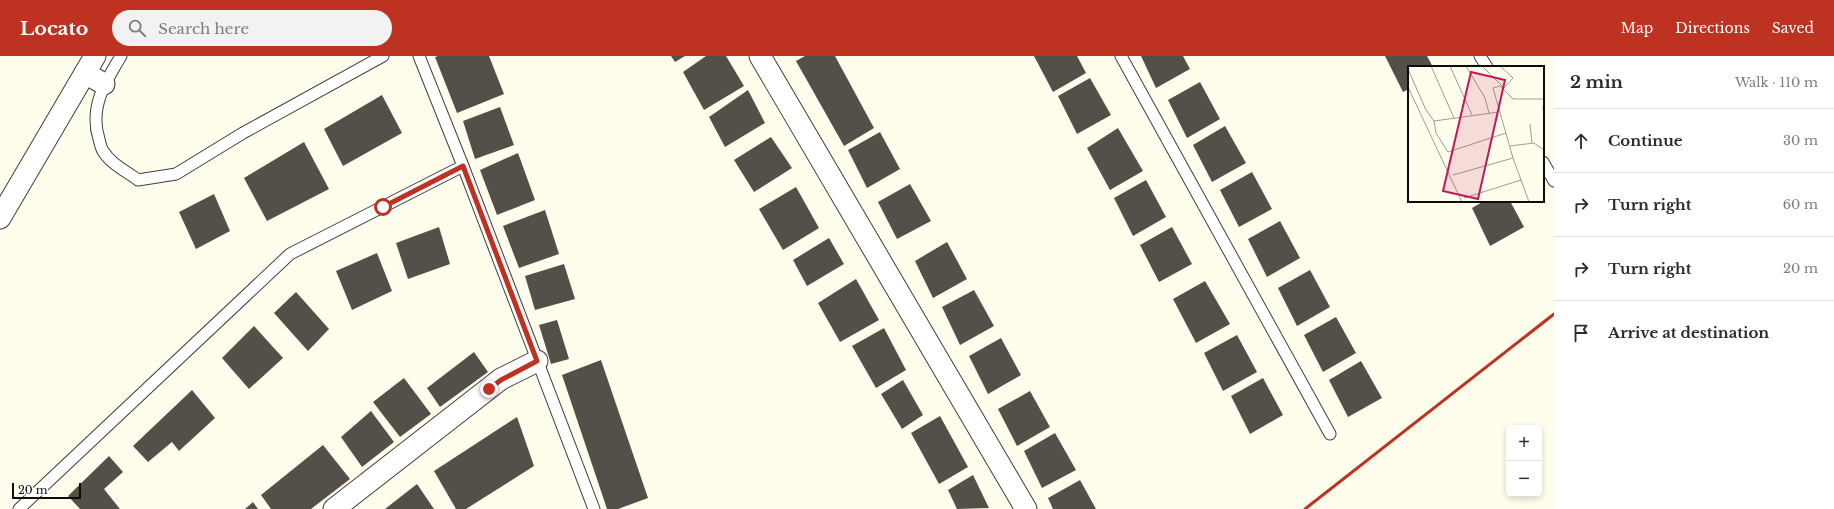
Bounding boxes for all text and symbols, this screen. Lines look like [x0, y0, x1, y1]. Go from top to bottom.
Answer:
search box [112, 10, 392, 46]
text: Locato [20, 17, 88, 40]
icon: search [126, 17, 148, 39]
text: Search here [158, 19, 249, 38]
text: Map [1621, 19, 1653, 37]
text: Directions [1675, 19, 1750, 37]
text: Saved [1772, 19, 1814, 37]
inset map [1408, 66, 1544, 202]
text: 2 min [1570, 72, 1623, 93]
text: Walk · 110 m [1735, 74, 1818, 91]
icon: ahead [1570, 130, 1592, 152]
text: Continue [1608, 131, 1683, 150]
text: 30 m [1783, 132, 1818, 149]
icon: right [1570, 194, 1592, 216]
text: Turn right [1608, 195, 1691, 214]
text: 60 m [1783, 196, 1818, 213]
route start [374, 198, 392, 216]
icon: right [1570, 258, 1592, 280]
text: Turn right [1608, 259, 1691, 278]
text: 20 m [1783, 260, 1818, 277]
icon: arrive [1570, 322, 1592, 344]
text: Arrive at destination [1608, 323, 1769, 342]
route end [480, 380, 498, 398]
map controls [1506, 425, 1542, 497]
button: + [1506, 425, 1542, 461]
button: − [1506, 461, 1542, 497]
scale bar [12, 481, 81, 500]
text: 20 m [18, 483, 48, 497]

